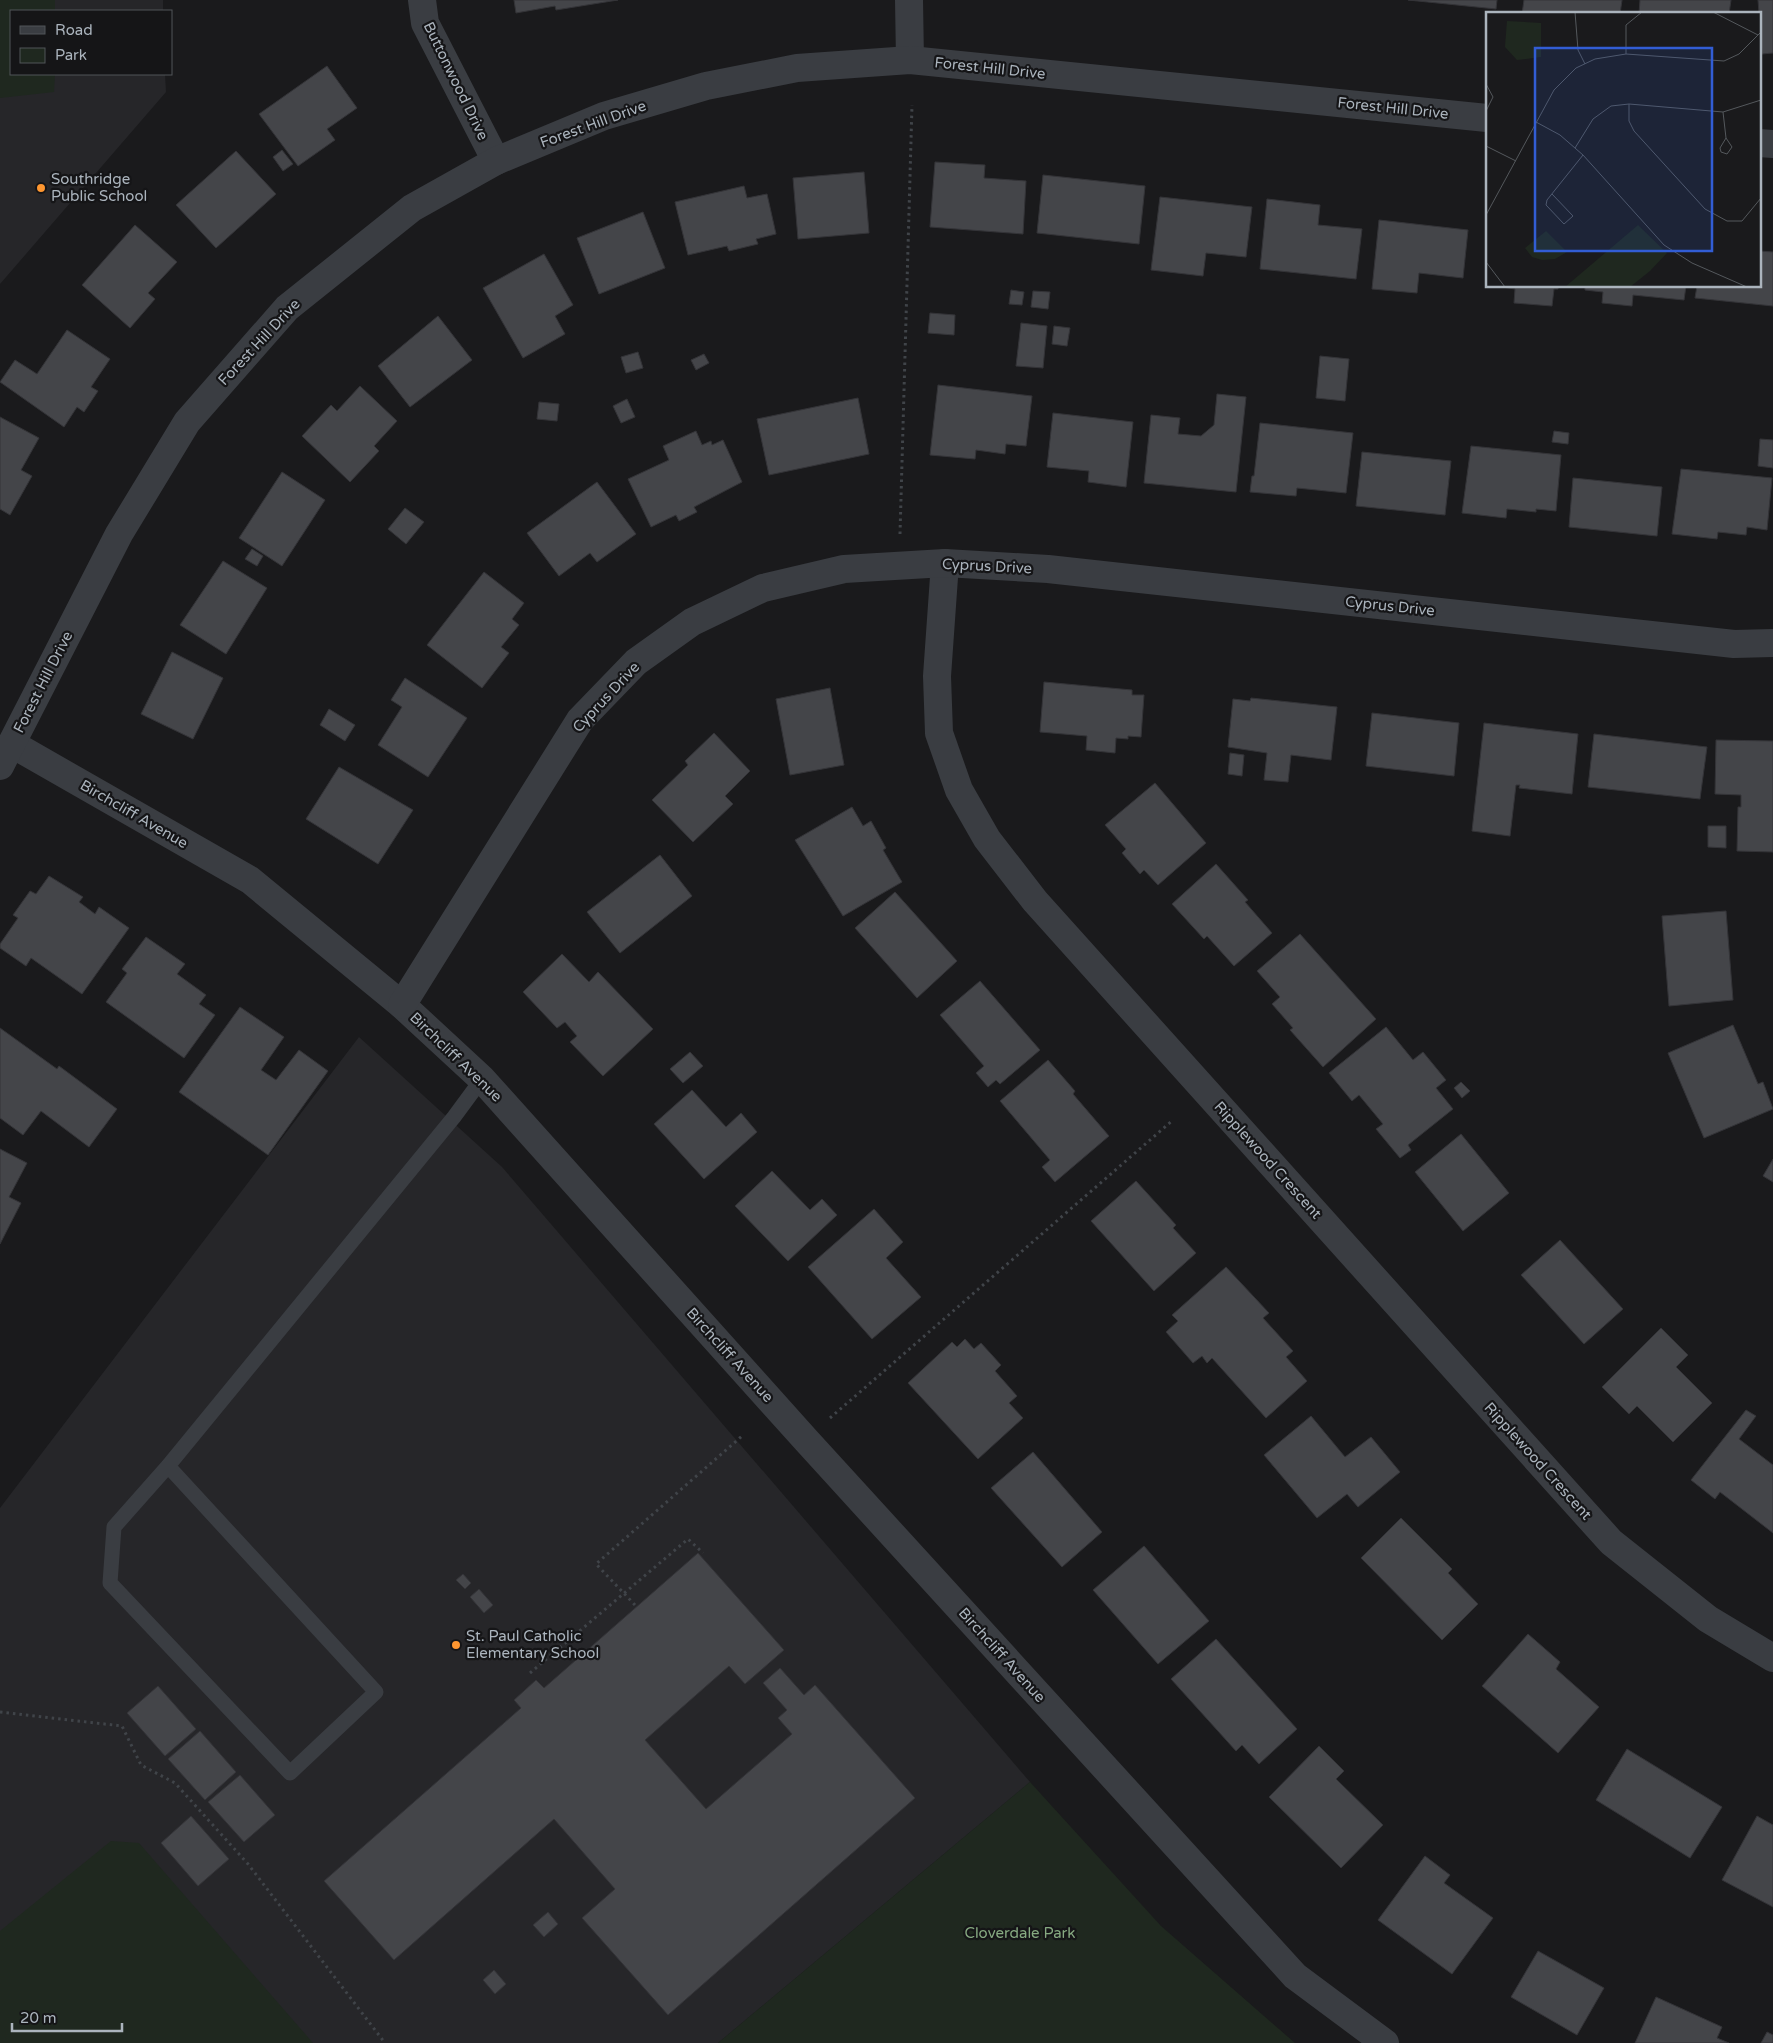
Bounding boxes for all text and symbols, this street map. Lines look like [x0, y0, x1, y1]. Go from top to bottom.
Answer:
legend [10, 10, 172, 75]
inset map [1486, 12, 1760, 288]
street label: Buttonwood Drive [420, 19, 492, 143]
text: Road [55, 21, 93, 39]
text: Park [55, 46, 87, 64]
street label: Forest Hill Drive [934, 53, 1046, 83]
street label: Forest Hill Drive [1337, 93, 1449, 123]
street label: Forest Hill Drive [537, 96, 649, 152]
place label: Southridge Public School [51, 170, 147, 205]
marker: Southridge Public School [35, 182, 47, 194]
street label: Forest Hill Drive [214, 295, 304, 389]
street label: Cyprus Drive [942, 555, 1032, 577]
street label: Cyprus Drive [1344, 592, 1436, 620]
street label: Forest Hill Drive [10, 628, 76, 736]
street label: Cyprus Drive [569, 658, 643, 736]
street label: Birchcliff Avenue [77, 776, 191, 852]
street label: Birchcliff Avenue [406, 1008, 506, 1106]
street label: Ripplewood Crescent [1211, 1098, 1326, 1223]
street label: Birchcliff Avenue [683, 1304, 777, 1406]
street label: Ripplewood Crescent [1481, 1399, 1596, 1524]
street label: Birchcliff Avenue [955, 1604, 1049, 1706]
place label: St. Paul Catholic Elementary School [466, 1627, 599, 1662]
marker: St. Paul Catholic Elementary School [450, 1639, 462, 1651]
park label: Cloverdale Park [964, 1924, 1076, 1942]
scale bar [12, 2000, 122, 2032]
text: 20 m [20, 2009, 57, 2027]

